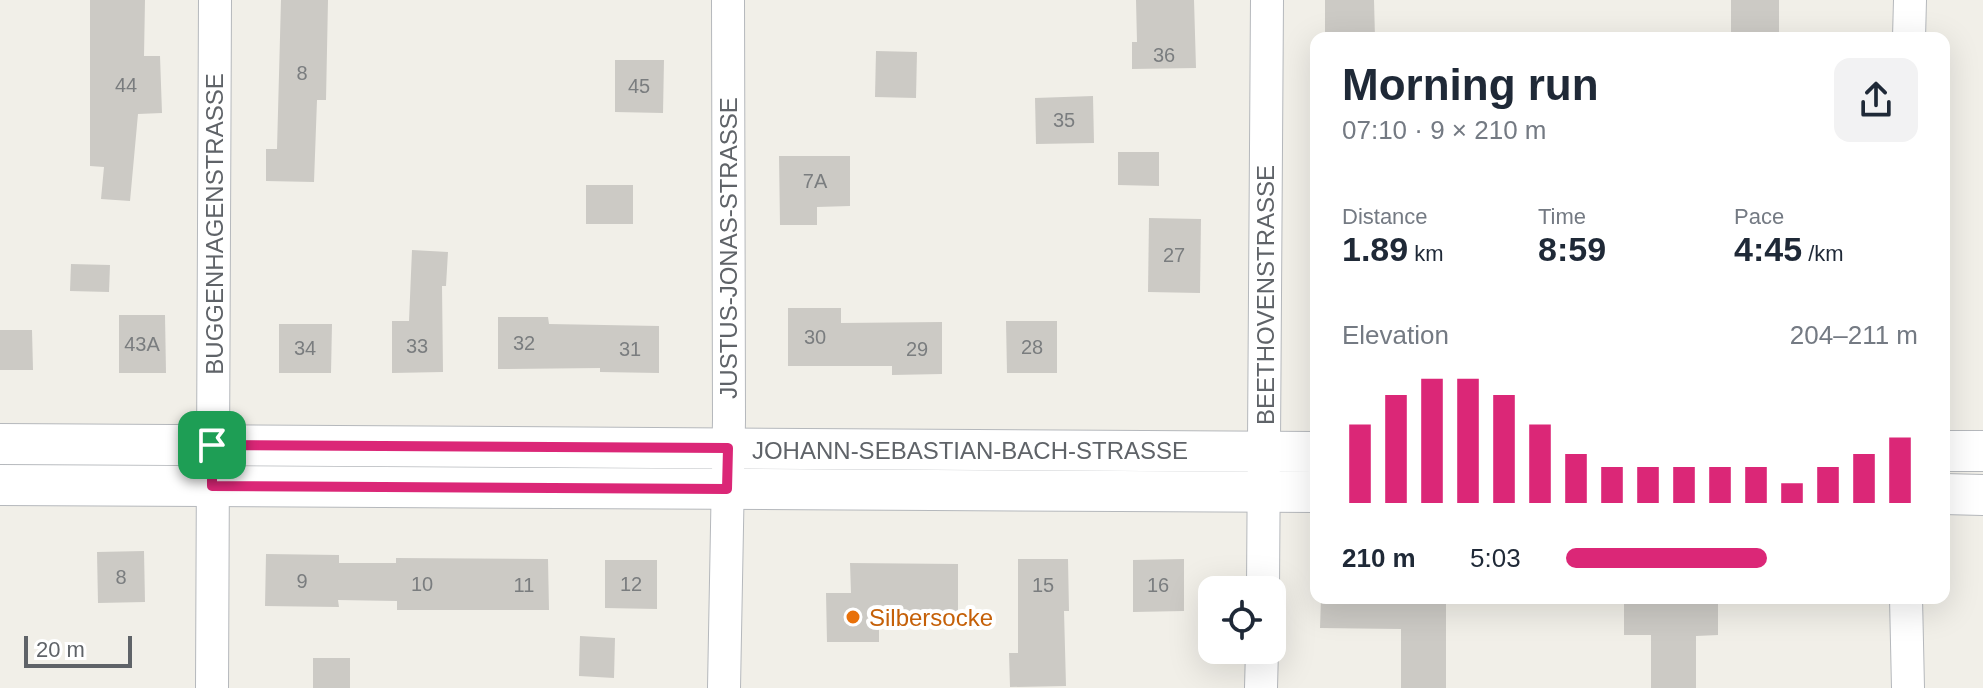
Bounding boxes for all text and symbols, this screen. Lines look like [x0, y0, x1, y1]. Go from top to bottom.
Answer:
house number: 36 [1153, 44, 1175, 66]
button: share [1834, 58, 1918, 142]
text: Morning run [1342, 60, 1599, 109]
house number: 8 [296, 62, 308, 84]
street label: BUGGENHAGENSTRASSE [201, 73, 228, 375]
house number: 44 [115, 74, 137, 96]
house number: 45 [628, 75, 650, 97]
street label: JUSTUS-JONAS-STRASSE [715, 97, 742, 399]
house number: 35 [1053, 109, 1075, 131]
text: 07:10 · 9 × 210 m [1342, 115, 1547, 145]
street label: BEETHOVENSTRASSE [1252, 165, 1279, 425]
house number: 7A [803, 170, 828, 192]
text: Distance [1342, 204, 1428, 229]
text: Time [1538, 204, 1586, 229]
text: Pace [1734, 204, 1784, 229]
text: 1.89 [1342, 230, 1408, 268]
text: 8:59 [1538, 230, 1606, 268]
text: 4:45 [1734, 230, 1802, 268]
text: km [1408, 241, 1444, 266]
text: /km [1802, 241, 1844, 266]
house number: 27 [1163, 244, 1185, 266]
text: Elevation [1342, 320, 1449, 350]
text: 204–211 m [1790, 320, 1918, 350]
house number: 30 [804, 326, 826, 348]
house number: 32 [513, 332, 535, 354]
house number: 43A [124, 333, 160, 355]
house number: 33 [406, 335, 428, 357]
house number: 28 [1021, 336, 1043, 358]
house number: 34 [294, 337, 316, 359]
house number: 31 [619, 338, 641, 360]
house number: 29 [906, 338, 928, 360]
pin [178, 411, 246, 479]
icon: arrive [190, 423, 234, 467]
street label: JOHANN-SEBASTIAN-BACH-STRASSE [752, 437, 1188, 464]
text: 210 m [1342, 543, 1416, 573]
text: 5:03 [1470, 543, 1521, 573]
house number: 8 [115, 566, 127, 588]
house number: 9 [296, 570, 308, 592]
house number: 10 [411, 573, 433, 595]
house number: 12 [620, 573, 642, 595]
house number: 11 [514, 574, 534, 596]
house number: 15 [1032, 574, 1054, 596]
house number: 16 [1147, 574, 1169, 596]
map controls [1198, 576, 1286, 664]
button: locate [1198, 576, 1286, 664]
place label: Silbersocke [869, 604, 993, 631]
marker: Silbersocke [844, 608, 862, 626]
scale bar [24, 632, 132, 668]
text: 20 m [36, 637, 85, 662]

